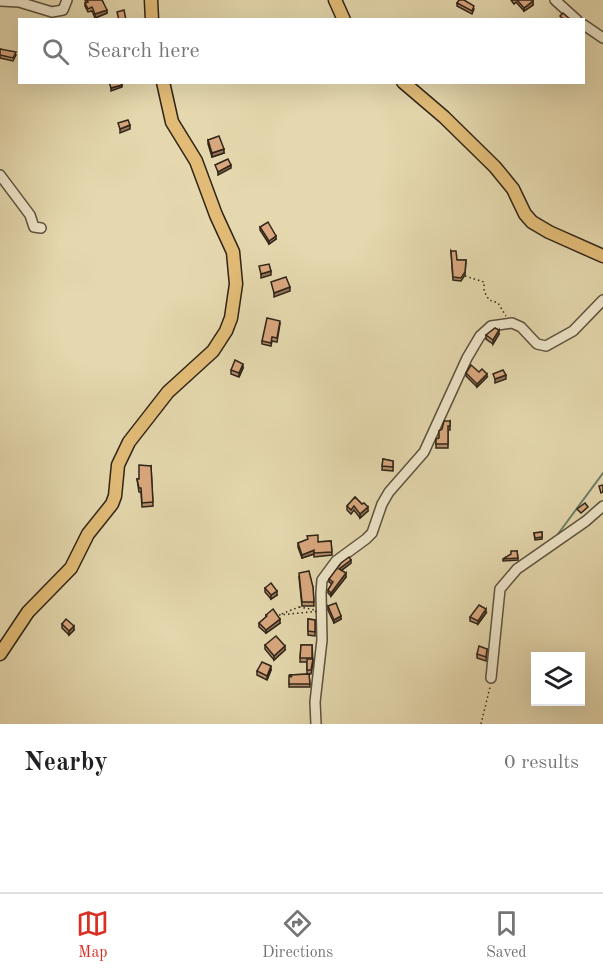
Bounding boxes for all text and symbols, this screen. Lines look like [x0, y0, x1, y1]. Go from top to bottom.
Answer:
search box [18, 18, 585, 84]
icon: search [39, 35, 72, 68]
text: Search here [87, 40, 200, 62]
map controls [531, 652, 585, 706]
button: layers [531, 652, 585, 706]
text: Nearby [24, 750, 108, 776]
text: 0 results [504, 753, 579, 773]
tab: Map [76, 907, 109, 963]
tab: Directions [262, 907, 333, 963]
tab: Saved [486, 907, 527, 963]

